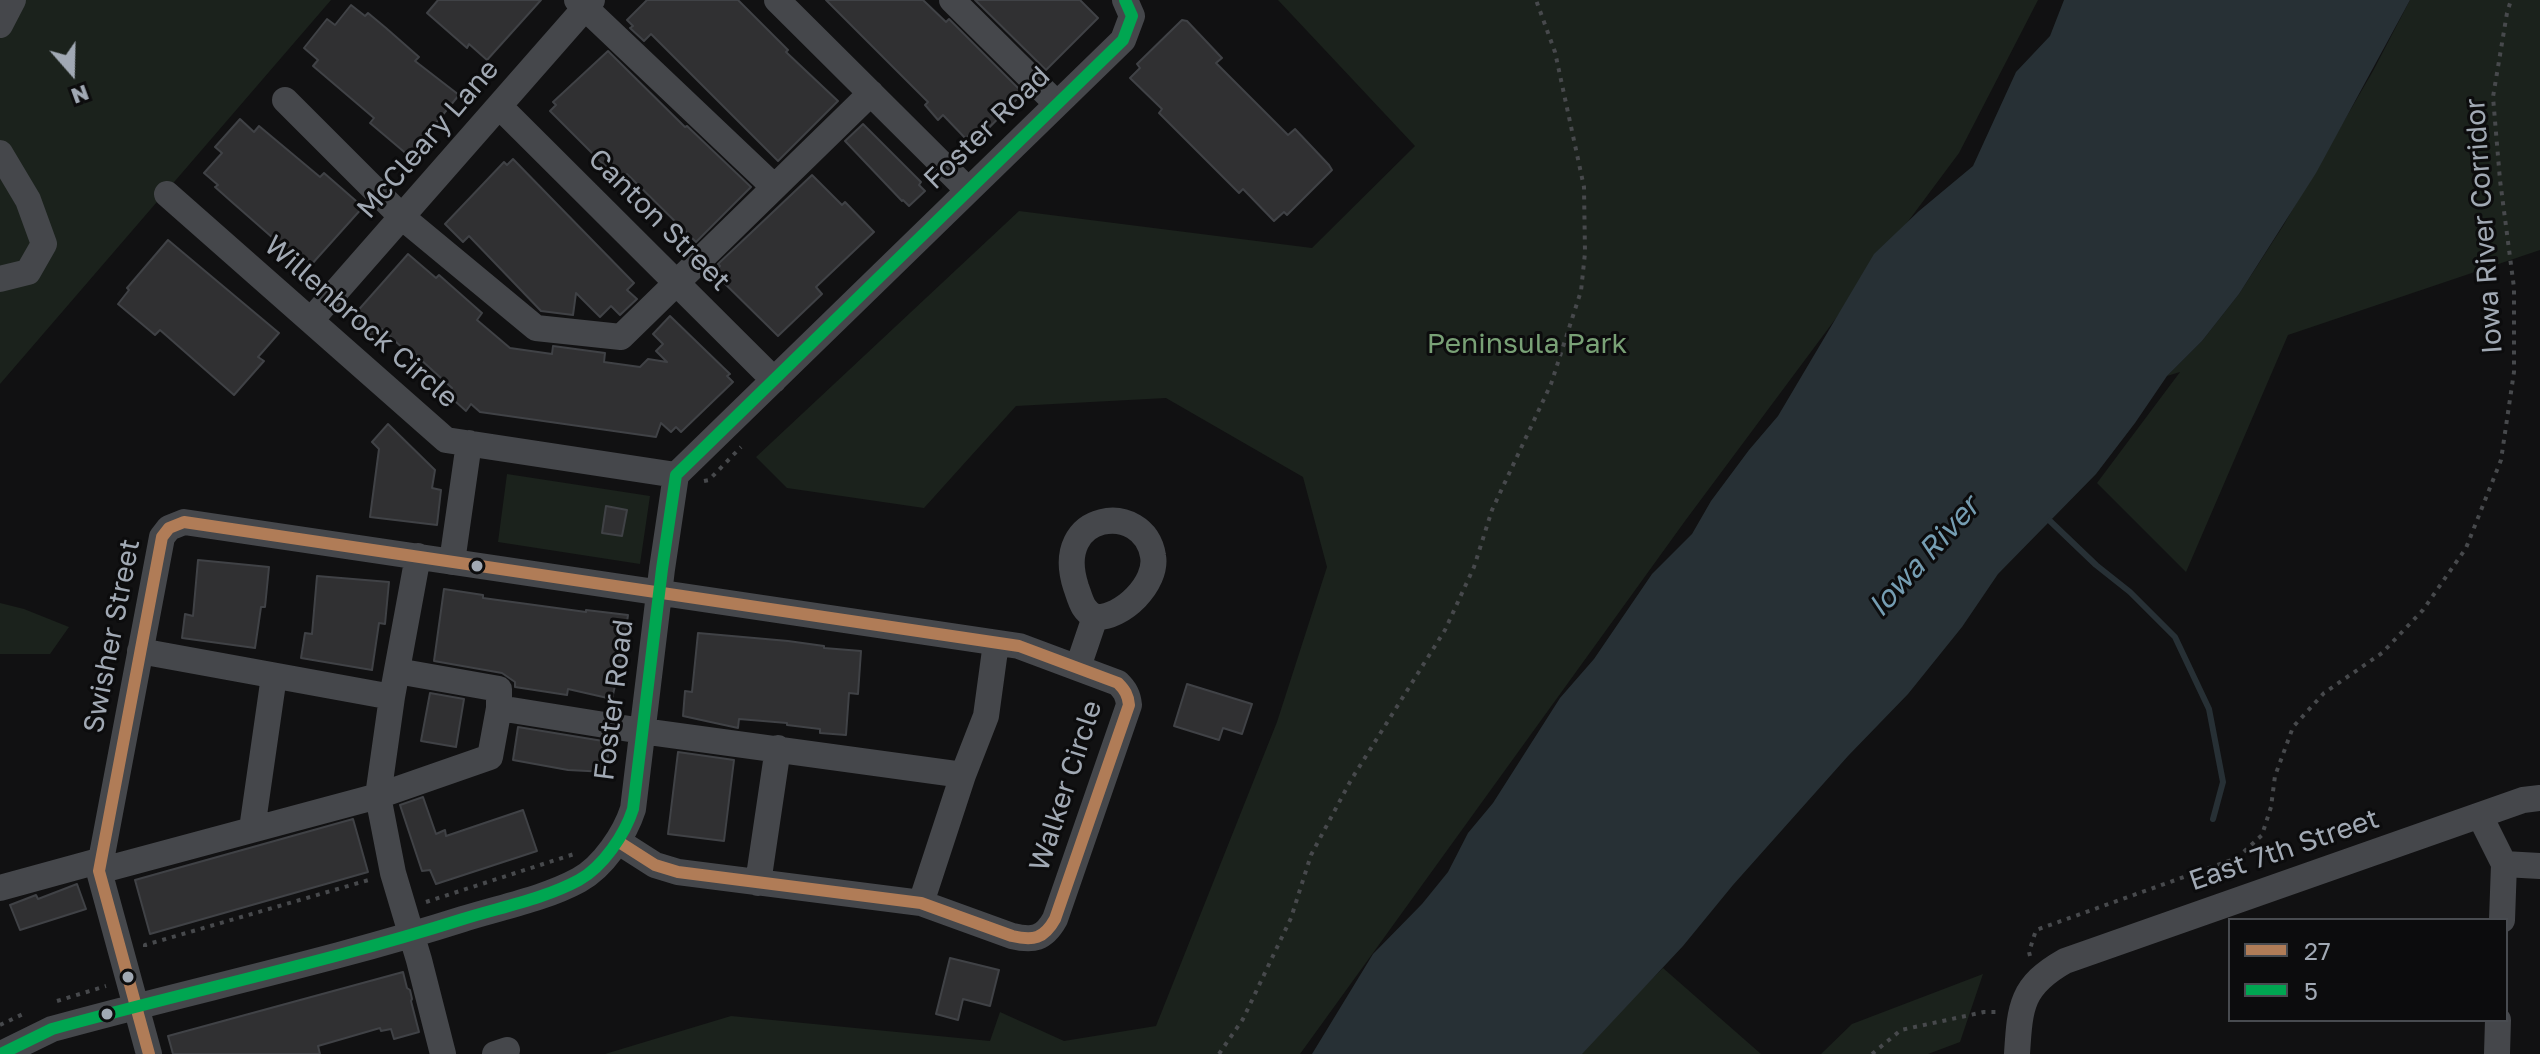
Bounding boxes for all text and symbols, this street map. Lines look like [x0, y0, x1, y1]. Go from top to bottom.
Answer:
north arrow [32, 32, 112, 112]
street label: McCleary Lane [350, 53, 506, 225]
street label: Foster Road [917, 60, 1057, 196]
text: N [68, 79, 93, 111]
street label: Iowa River Corridor [2458, 97, 2510, 355]
street label: Canton Street [581, 142, 737, 298]
street label: Willenbrock Circle [257, 229, 465, 415]
park label: Peninsula Park [1427, 327, 1627, 361]
water label: Iowa River [1861, 490, 1987, 624]
street label: Swisher Street [77, 536, 147, 736]
unlabelled marker [469, 558, 485, 574]
street label: Foster Road [587, 618, 641, 782]
street label: Walker Circle [1023, 696, 1109, 876]
street label: East 7th Street [2185, 802, 2383, 898]
legend [2228, 918, 2508, 1022]
text: 27 [2304, 936, 2331, 965]
unlabelled marker [120, 969, 136, 985]
text: 5 [2304, 976, 2318, 1005]
unlabelled marker [99, 1006, 115, 1022]

